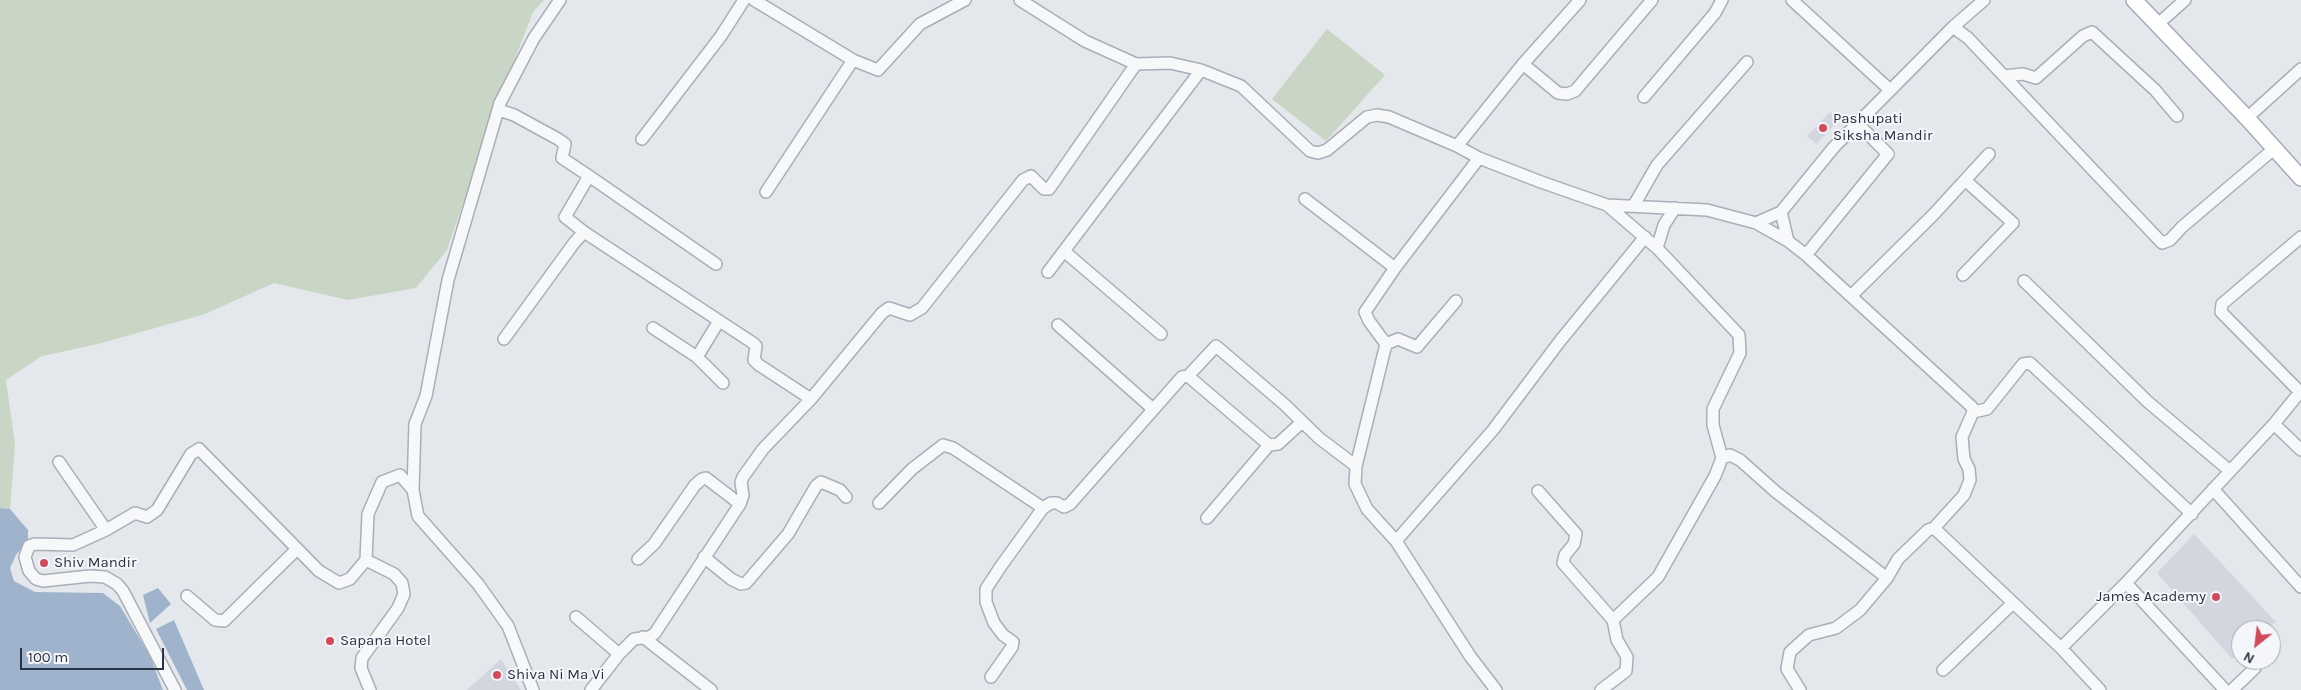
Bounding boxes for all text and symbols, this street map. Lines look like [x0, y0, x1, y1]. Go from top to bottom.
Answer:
place label: Pashupati Siksha Mandir [1833, 110, 1933, 145]
marker: Pashupati Siksha Mandir [1817, 122, 1829, 134]
place label: Shiv Mandir [54, 554, 136, 572]
marker: Shiv Mandir [38, 557, 50, 569]
place label: James Academy [2096, 588, 2206, 606]
marker: James Academy [2210, 591, 2222, 603]
north arrow [2231, 620, 2281, 670]
place label: Sapana Hotel [340, 632, 431, 650]
marker: Sapana Hotel [324, 635, 336, 647]
scale bar [22, 638, 166, 670]
text: 100 m [28, 648, 68, 666]
text: N [2240, 648, 2257, 668]
place label: Shiva Ni Ma Vi [507, 666, 605, 684]
marker: Shiva Ni Ma Vi [491, 669, 503, 681]

